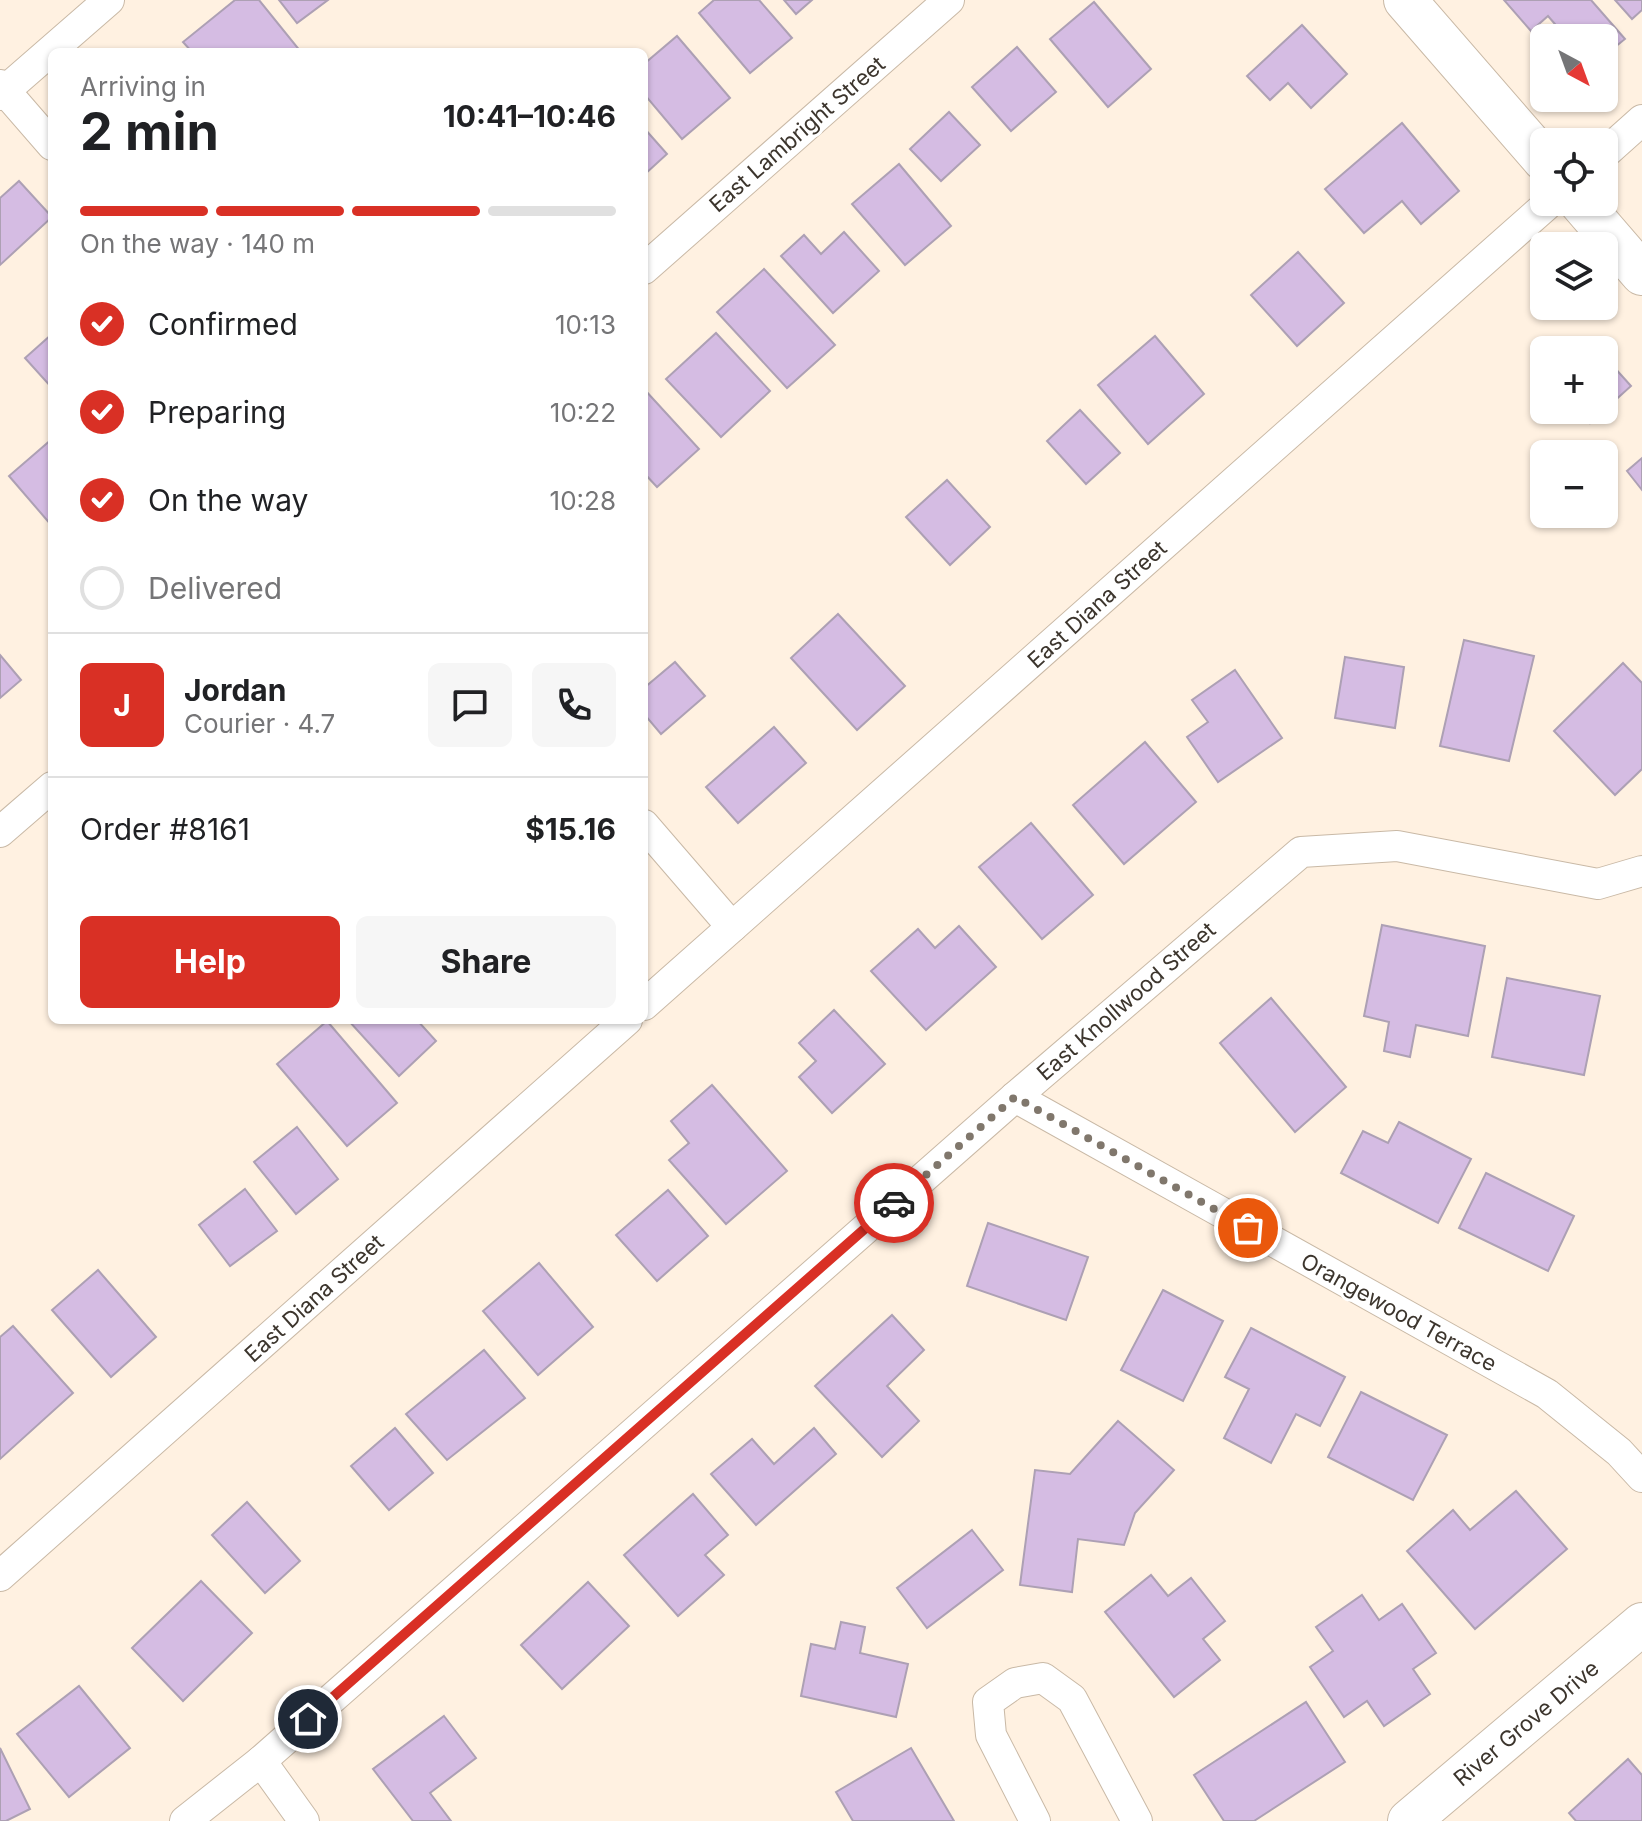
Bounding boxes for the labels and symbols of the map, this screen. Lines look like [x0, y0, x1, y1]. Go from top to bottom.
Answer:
north arrow [1530, 24, 1618, 112]
street label: East Lambright Street [704, 51, 890, 217]
street label: East Diana Street [1022, 535, 1172, 673]
street label: East Knollwood Street [1031, 916, 1221, 1086]
courier [854, 1163, 934, 1243]
pin [1214, 1194, 1282, 1262]
street label: East Diana Street [239, 1229, 389, 1367]
street label: Orangewood Terrace [1296, 1247, 1502, 1377]
street label: River Grove Drive [1448, 1655, 1604, 1791]
pin [274, 1685, 342, 1753]

